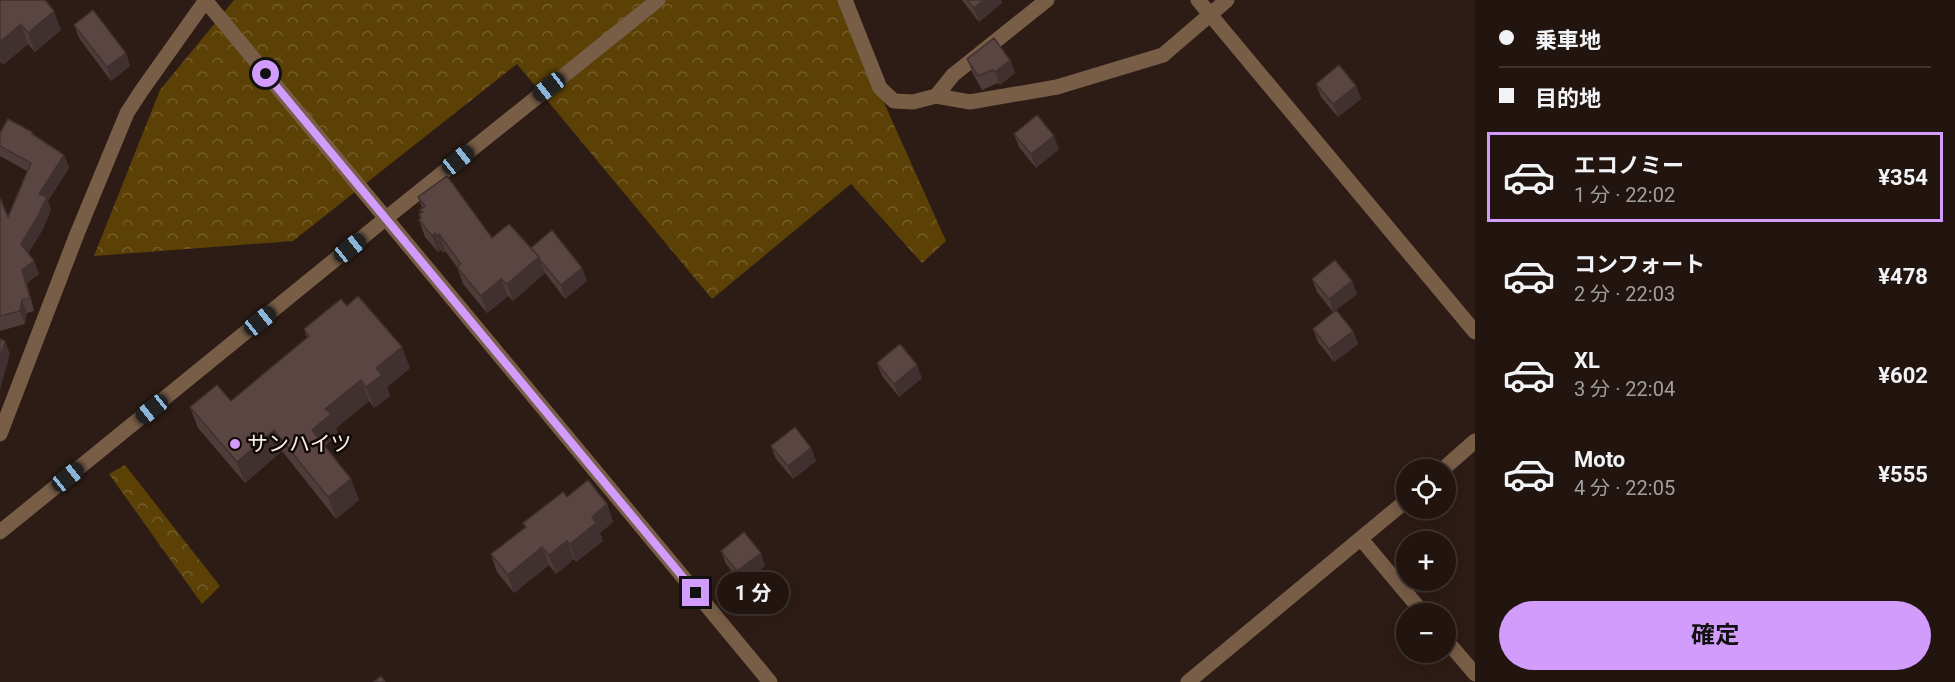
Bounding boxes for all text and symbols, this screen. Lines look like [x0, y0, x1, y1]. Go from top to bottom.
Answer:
text: 乗車地 [1535, 28, 1601, 53]
route start [252, 60, 279, 87]
car [529, 69, 569, 105]
text: 目的地 [1535, 86, 1601, 111]
car [438, 142, 478, 178]
icon: car [1502, 150, 1556, 204]
text: エコノミー [1574, 153, 1684, 178]
text: ¥354 [1878, 165, 1928, 190]
text: 1 分 · 22:02 [1574, 183, 1675, 207]
car [330, 230, 370, 266]
icon: car [1502, 249, 1556, 303]
text: コンフォート [1574, 252, 1705, 277]
text: ¥478 [1878, 264, 1928, 289]
text: 2 分 · 22:03 [1574, 282, 1675, 306]
car [240, 303, 280, 339]
icon: car [1502, 348, 1556, 402]
text: XL [1574, 348, 1600, 373]
text: ¥602 [1878, 363, 1928, 388]
text: 3 分 · 22:04 [1574, 377, 1675, 401]
car [132, 391, 172, 427]
place label: サンハイツ [247, 432, 352, 456]
marker: サンハイツ [228, 437, 242, 451]
icon: car [1502, 447, 1556, 501]
text: Moto [1574, 447, 1625, 472]
car [48, 459, 88, 495]
map controls [1396, 459, 1456, 663]
button: locate [1396, 459, 1456, 519]
text: ¥555 [1878, 462, 1928, 487]
text: 4 分 · 22:05 [1574, 476, 1675, 500]
button: + [1396, 531, 1456, 591]
callout: 1 分 [717, 572, 789, 614]
route end [682, 579, 709, 606]
text: 1 分 [735, 581, 771, 605]
button: 確定 [1499, 601, 1931, 670]
button: − [1396, 603, 1456, 663]

